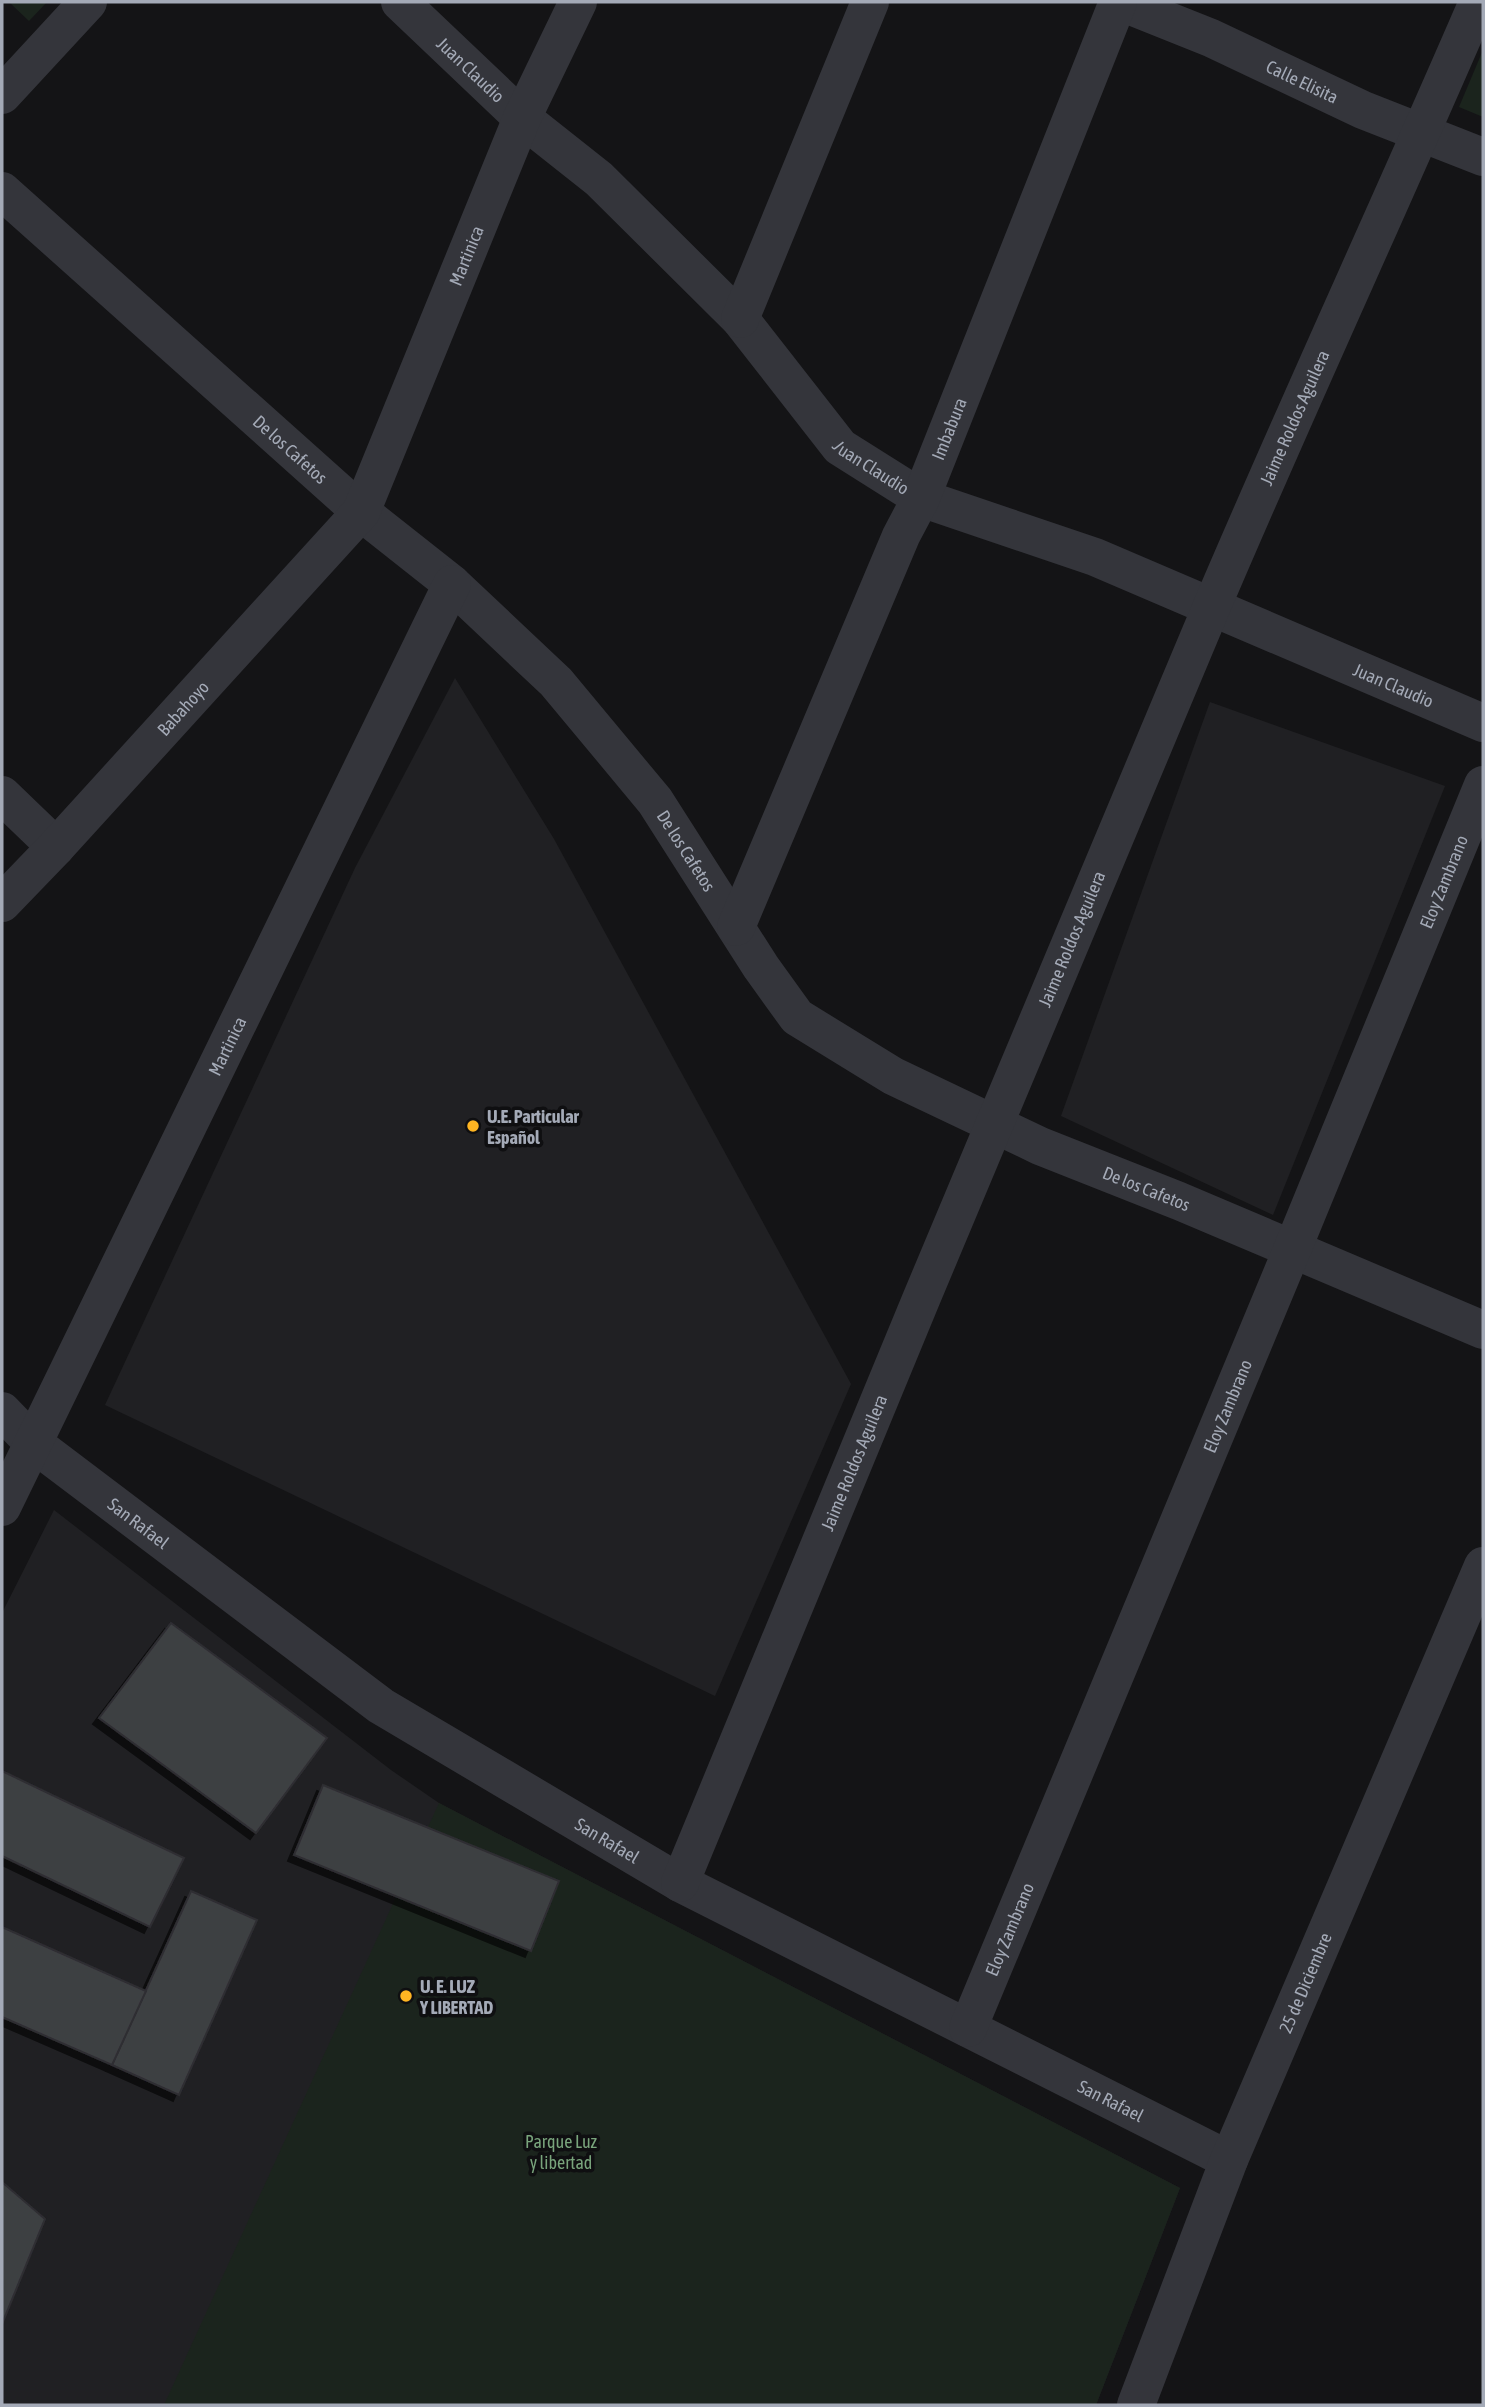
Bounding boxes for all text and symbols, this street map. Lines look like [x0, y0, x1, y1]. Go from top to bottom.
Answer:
street label: Juan Claudio [433, 33, 509, 106]
street label: Calle Elisita [1263, 55, 1342, 107]
street label: Martinica [444, 222, 487, 288]
street label: Jaime Roldos Aguilera [1255, 347, 1333, 488]
street label: Imbabura [927, 394, 970, 463]
street label: De los Cafetos [249, 410, 332, 487]
street label: Juan Claudio [828, 436, 913, 498]
street label: Juan Claudio [1350, 658, 1437, 711]
street label: Babahoyo [153, 676, 213, 740]
street label: De los Cafetos [653, 806, 720, 895]
street label: Eloy Zambrano [1415, 832, 1472, 931]
street label: Jaime Roldos Aguilera [1033, 868, 1109, 1010]
street label: Martinica [204, 1013, 250, 1079]
place label: U.E. Particular Español [487, 1106, 580, 1148]
marker: U.E. Particular Español [465, 1118, 481, 1134]
street label: De los Cafetos [1100, 1161, 1193, 1215]
street label: Eloy Zambrano [1198, 1356, 1256, 1456]
street label: Jaime Roldos Aguilera [816, 1391, 891, 1534]
street label: San Rafael [104, 1493, 173, 1553]
street label: San Rafael [572, 1813, 644, 1867]
street label: Eloy Zambrano [980, 1880, 1038, 1979]
street label: 25 de Diciembre [1274, 1929, 1336, 2036]
place label: U. E. LUZ Y LIBERTAD [419, 1976, 493, 2018]
marker: U. E. LUZ Y LIBERTAD [398, 1988, 414, 2004]
street label: San Rafael [1075, 2075, 1148, 2126]
park label: Parque Luz y libertad [525, 2131, 598, 2173]

